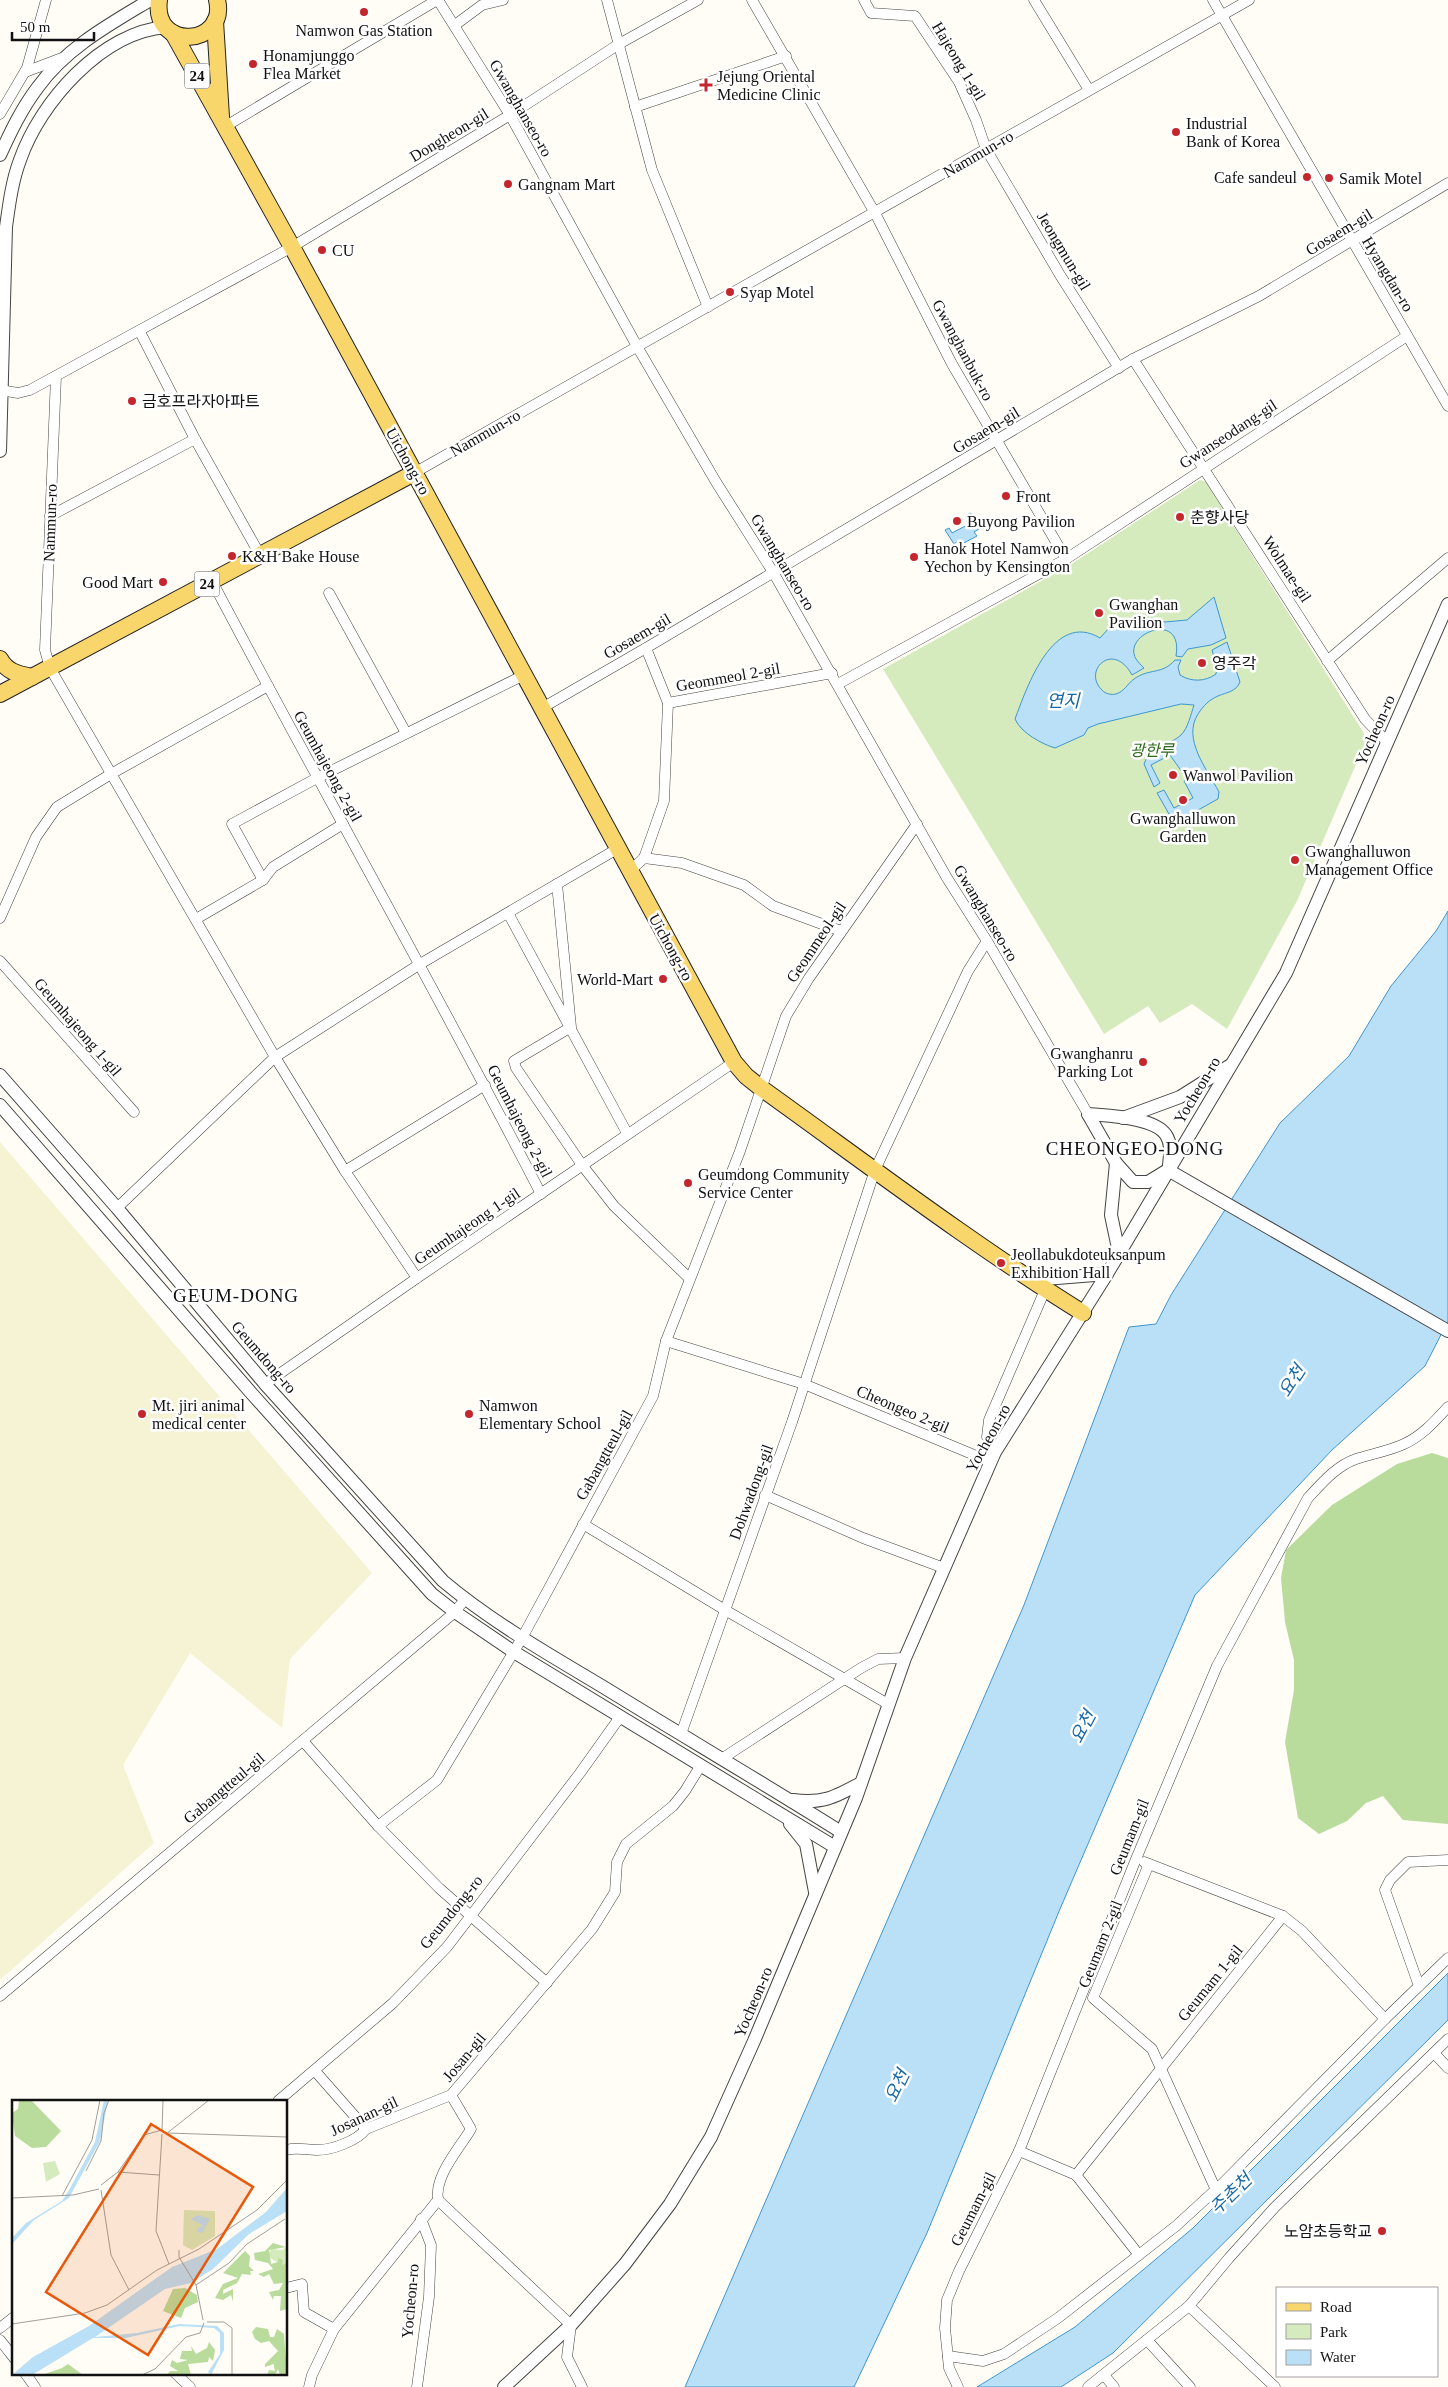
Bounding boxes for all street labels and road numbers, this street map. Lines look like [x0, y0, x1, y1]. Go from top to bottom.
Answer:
street label: Hajeong 1-gil [928, 19, 989, 104]
street label: Gwanghanseo-ro [485, 56, 556, 160]
road number: 24 [184, 64, 210, 88]
street label: Dongheon-gil [407, 105, 492, 166]
street label: Nammun-ro [940, 127, 1016, 181]
street label: Gosaem-gil [1303, 205, 1376, 259]
street label: Jeongmun-gil [1033, 209, 1094, 294]
street label: Hyangdan-ro [1358, 233, 1417, 315]
street label: Gwanghanbuk-ro [928, 297, 997, 404]
street label: Gwanseodang-gil [1176, 396, 1281, 473]
street label: Gosaem-gil [950, 403, 1023, 457]
street label: Nammun-ro [447, 406, 523, 460]
street label: Uichong-ro [382, 425, 433, 498]
street label: Nammun-ro [40, 484, 60, 562]
street label: Gwanghanseo-ro [747, 511, 818, 614]
street label: Wolmae-gil [1259, 533, 1315, 606]
road number: 24 [194, 572, 220, 596]
street label: Gosaem-gil [600, 610, 675, 663]
street label: Geommeol 2-gil [675, 659, 782, 695]
street label: Yocheon-ro [1352, 692, 1398, 768]
street label: Geumhajeong 2-gil [290, 708, 366, 825]
street label: Gwanghanseo-ro [950, 862, 1021, 965]
street label: Geommeol-gil [783, 898, 850, 986]
street label: Uichong-ro [645, 911, 696, 984]
street label: Geumhajeong 1-gil [30, 975, 125, 1080]
street label: Yocheon-ro [1170, 1054, 1224, 1126]
street label: Geumhajeong 2-gil [483, 1062, 556, 1181]
street label: Geumhajeong 1-gil [411, 1184, 524, 1269]
street label: Geumdong-ro [227, 1318, 300, 1397]
street label: Cheongeo 2-gil [854, 1382, 952, 1437]
street label: Yocheon-ro [962, 1401, 1014, 1475]
street label: Gabangtteul-gil [572, 1406, 637, 1504]
street label: Dohwadong-gil [726, 1441, 777, 1542]
street label: Gabangtteul-gil [180, 1749, 269, 1828]
street label: Geumam-gil [1106, 1796, 1153, 1878]
street label: Geumdong-ro [416, 1872, 487, 1953]
street label: Geumam 2-gil [1075, 1897, 1126, 1991]
street label: Geumam 1-gil [1174, 1941, 1247, 2025]
street label: Yocheon-ro [731, 1964, 775, 2040]
street label: Josan-gil [439, 2029, 490, 2085]
street label: Josanan-gil [327, 2093, 402, 2140]
street label: Geumam-gil [947, 2169, 1000, 2249]
street label: Yocheon-ro [398, 2263, 422, 2339]

